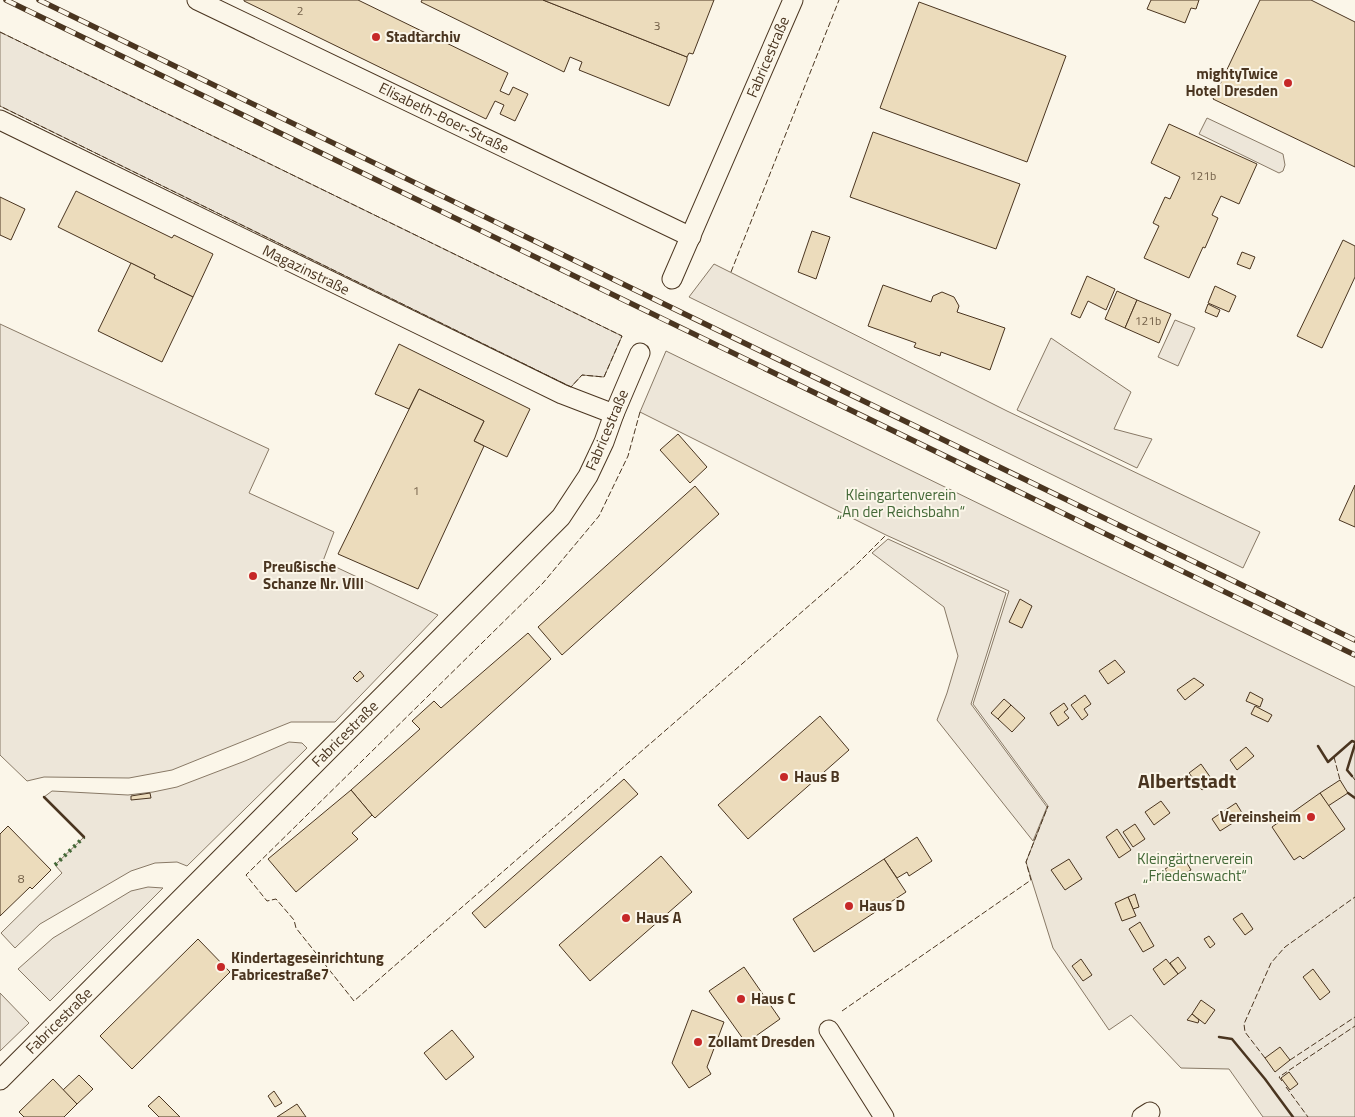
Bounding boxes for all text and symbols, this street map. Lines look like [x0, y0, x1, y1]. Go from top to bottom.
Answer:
house number: 2 [297, 1, 303, 20]
street label: Fabricestraße [740, 13, 795, 101]
house number: 3 [654, 16, 660, 35]
place label: Stadtarchiv [386, 25, 461, 48]
marker: Stadtarchiv [370, 31, 382, 43]
place label: mightyTwice Hotel Dresden [1185, 62, 1278, 102]
street label: Elisabeth-Boer-Straße [375, 76, 513, 159]
marker: mightyTwice Hotel Dresden [1282, 77, 1294, 89]
house number: 121b [1190, 166, 1216, 185]
street label: Magazinstraße [259, 238, 354, 301]
house number: 121b [1135, 311, 1161, 330]
street label: Fabricestraße [579, 386, 634, 474]
house number: 1 [413, 481, 419, 500]
park label: Kleingartenverein „An der Reichsbahn“ [837, 483, 965, 523]
place label: Preußische Schanze Nr. VIII [263, 555, 364, 595]
marker: Preußische Schanze Nr. VIII [247, 570, 259, 582]
street label: Fabricestraße [306, 695, 383, 772]
place label: Haus B [794, 765, 840, 788]
district label: Albertstadt [1138, 765, 1236, 796]
marker: Haus B [778, 771, 790, 783]
place label: Vereinsheim [1220, 805, 1301, 828]
marker: Vereinsheim [1305, 811, 1317, 823]
park label: Kleingärtnerverein „Friedenswacht“ [1137, 847, 1253, 887]
house number: 8 [18, 869, 25, 888]
place label: Haus D [859, 894, 905, 917]
marker: Haus D [843, 900, 855, 912]
place label: Haus A [636, 906, 682, 929]
marker: Haus A [620, 912, 632, 924]
place label: Kindertageseinrichtung Fabricestraße7 [231, 946, 384, 986]
marker: Kindertageseinrichtung Fabricestraße7 [215, 961, 227, 973]
street label: Fabricestraße [20, 982, 97, 1059]
place label: Haus C [751, 987, 796, 1010]
marker: Haus C [735, 993, 747, 1005]
place label: Zollamt Dresden [708, 1030, 815, 1053]
marker: Zollamt Dresden [692, 1036, 704, 1048]

